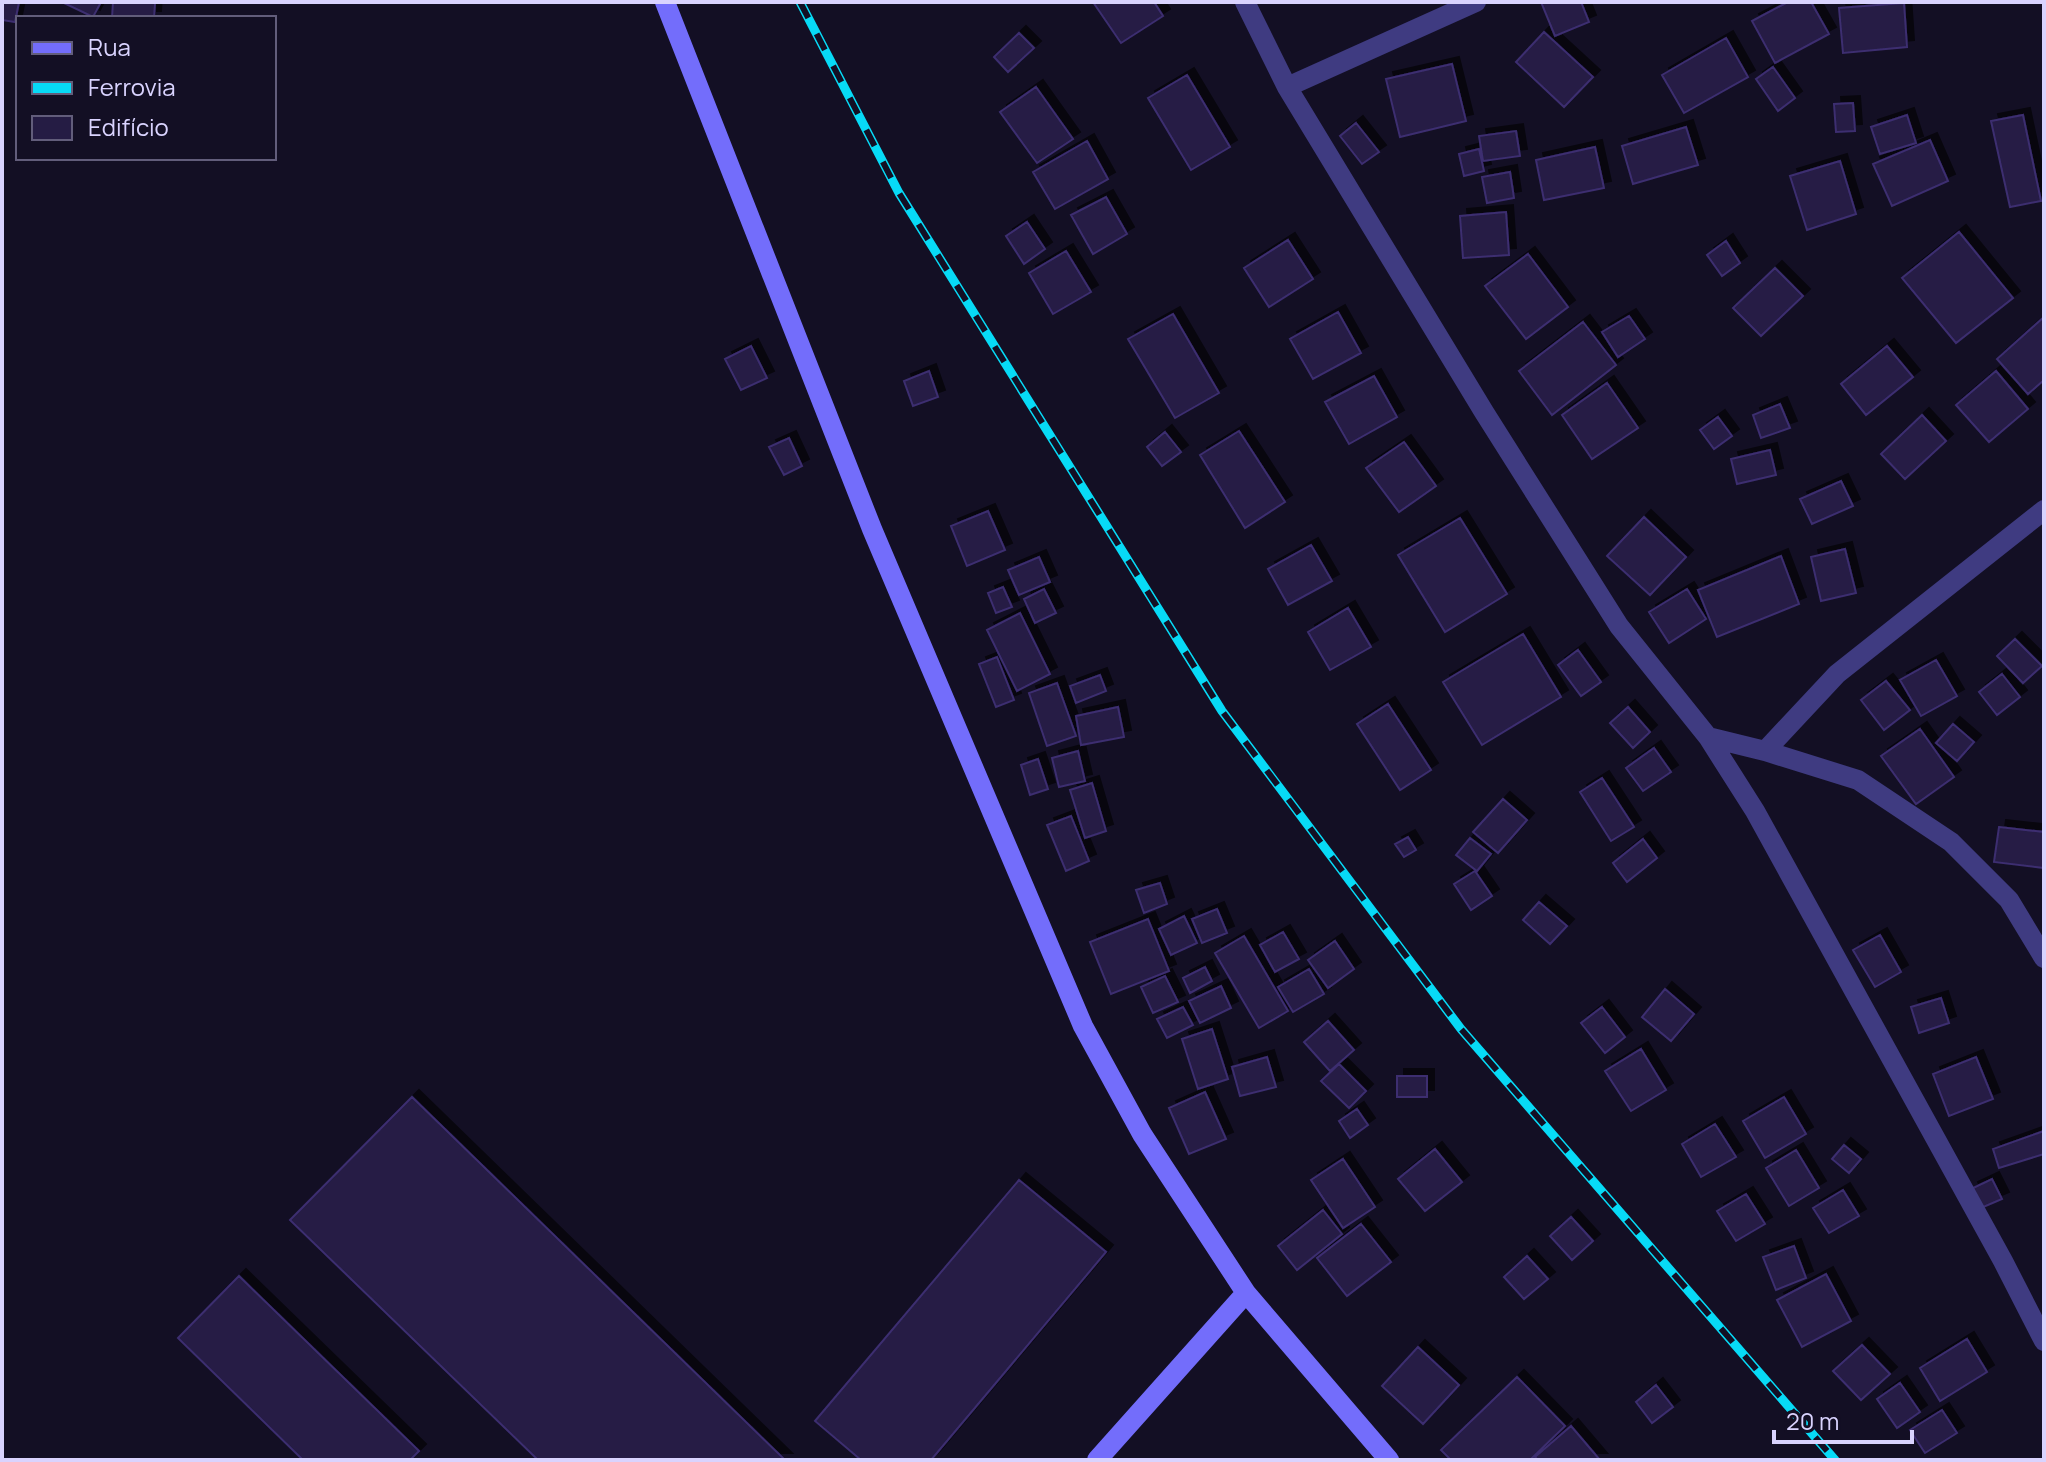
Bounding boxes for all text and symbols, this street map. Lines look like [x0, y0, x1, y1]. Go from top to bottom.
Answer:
legend [16, 16, 276, 160]
text: Rua [88, 30, 131, 63]
text: Ferrovia [88, 70, 176, 103]
text: Edifício [88, 110, 169, 143]
scale bar [1774, 1394, 1912, 1444]
text: 20 m [1786, 1404, 1839, 1437]

